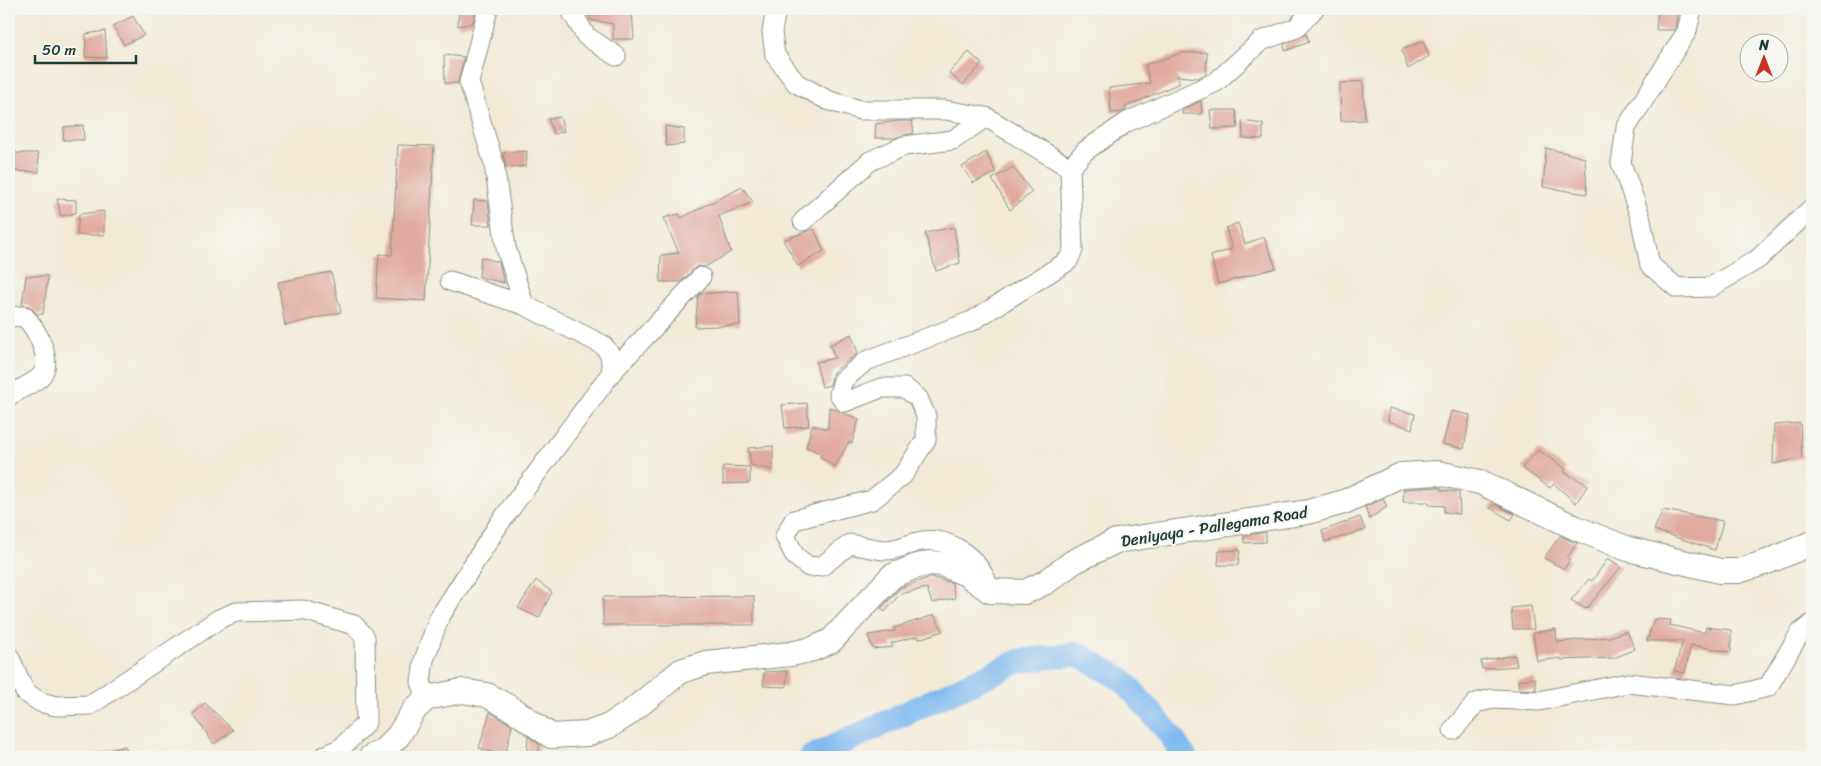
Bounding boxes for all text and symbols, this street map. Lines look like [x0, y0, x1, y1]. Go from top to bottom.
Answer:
scale bar [35, 32, 136, 64]
north arrow [1738, 32, 1788, 82]
text: N [1758, 33, 1769, 58]
text: 50 m [42, 37, 77, 63]
street label: Deniyaya - Pallegama Road [1119, 497, 1311, 556]

